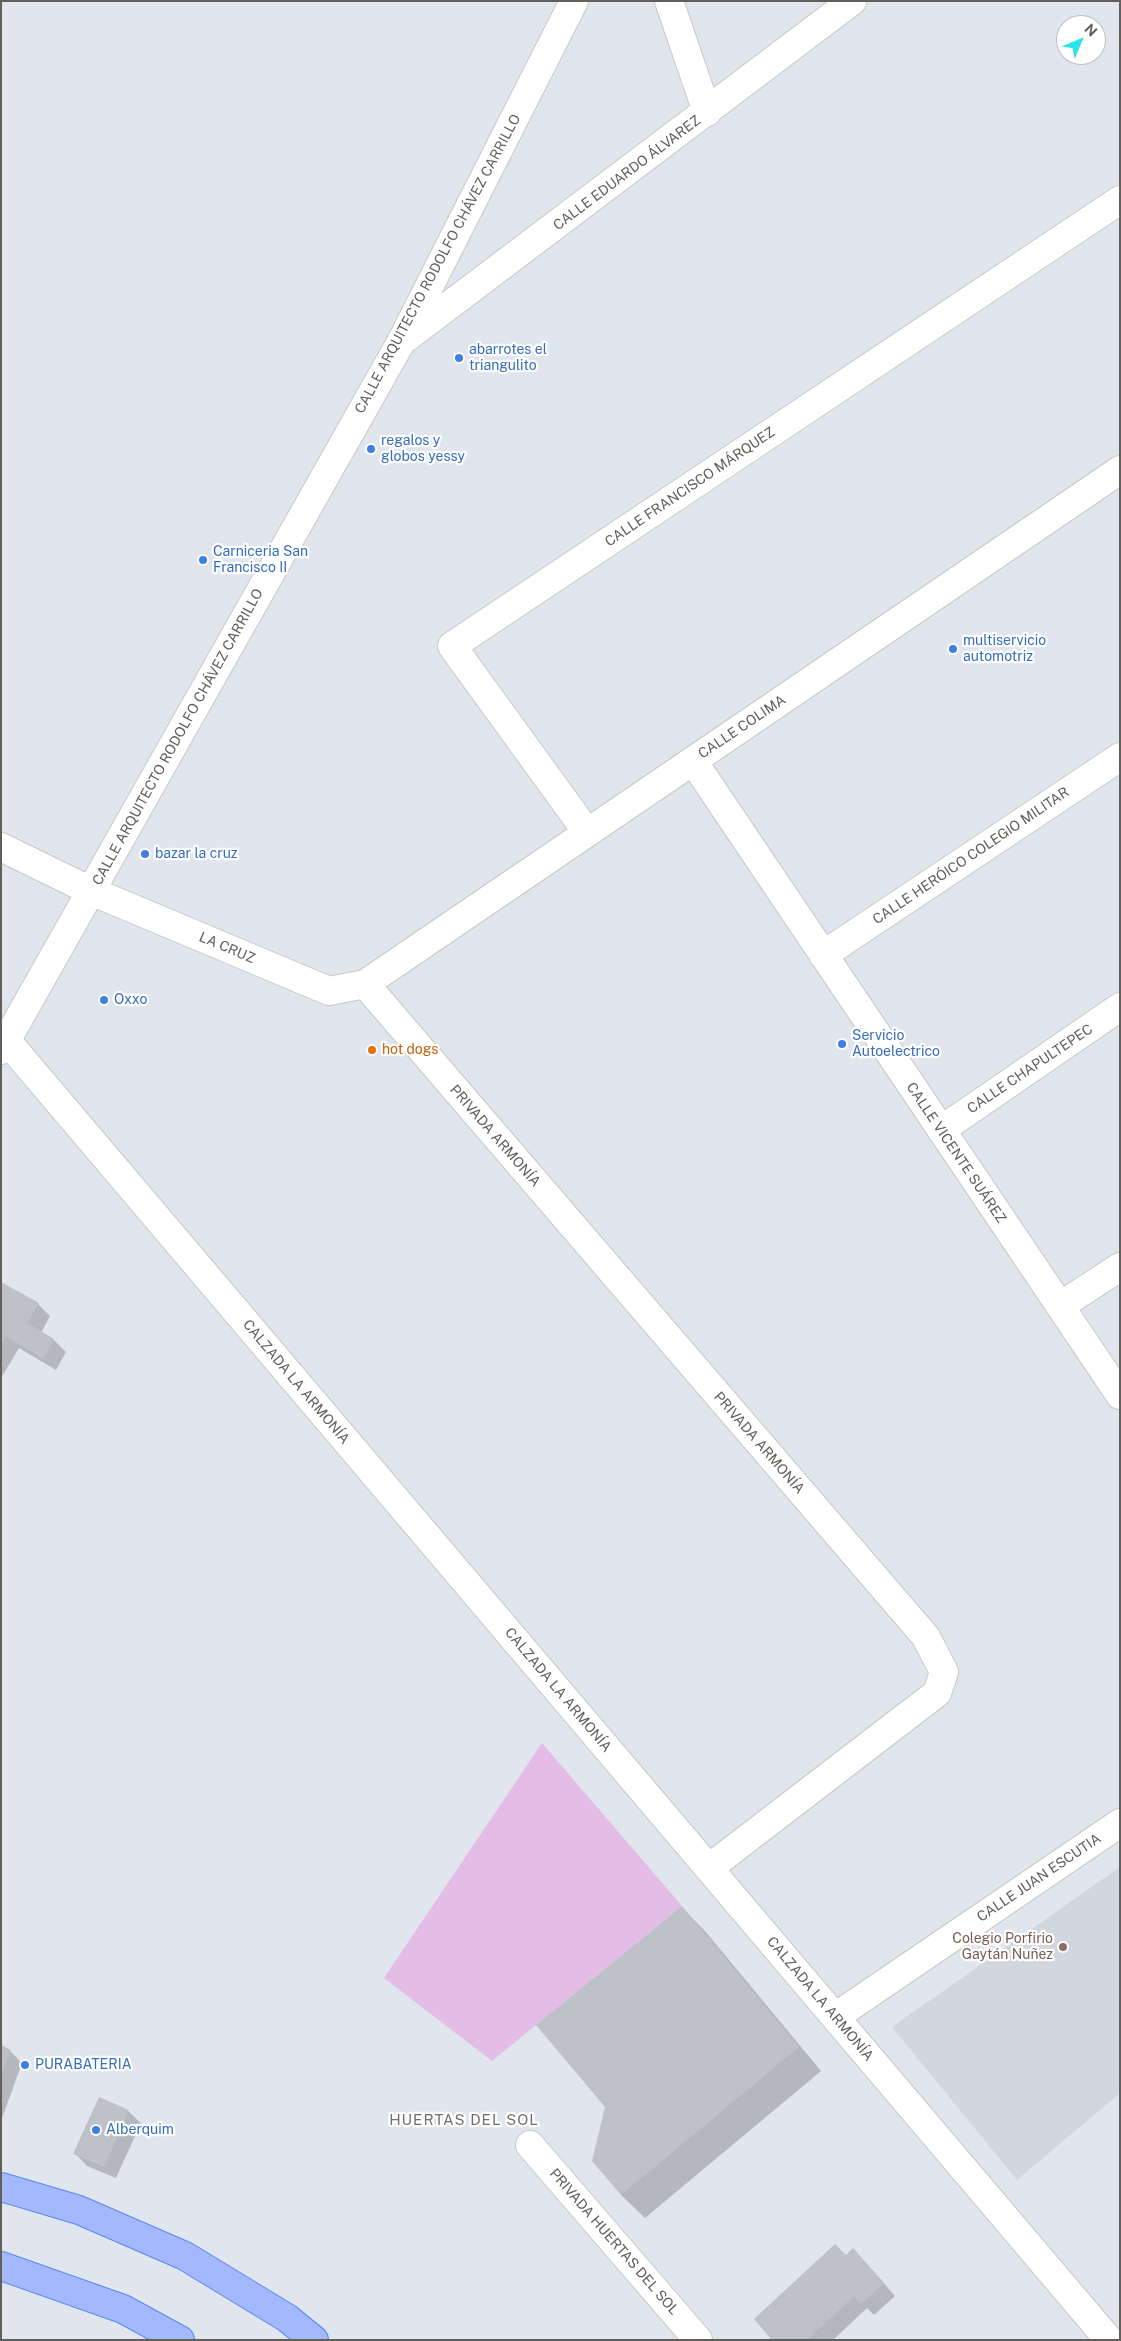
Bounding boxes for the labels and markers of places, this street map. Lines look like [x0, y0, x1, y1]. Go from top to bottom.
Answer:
place label: abarrotes el triangulito [469, 342, 547, 374]
marker: abarrotes el triangulito [453, 352, 465, 364]
place label: regalos y globos yessy [381, 433, 465, 466]
marker: regalos y globos yessy [365, 443, 377, 455]
place label: Carniceria San Francisco II [213, 544, 308, 576]
marker: Carniceria San Francisco II [197, 554, 209, 566]
place label: multiservicio automotriz [963, 633, 1046, 666]
marker: multiservicio automotriz [947, 643, 959, 655]
place label: bazar la cruz [155, 846, 238, 862]
marker: bazar la cruz [139, 848, 151, 860]
place label: Oxxo [114, 992, 147, 1008]
marker: Oxxo [98, 994, 110, 1006]
place label: Servicio Autoelectrico [852, 1028, 940, 1060]
marker: Servicio Autoelectrico [836, 1038, 848, 1050]
place label: hot dogs [382, 1042, 438, 1058]
marker: hot dogs [366, 1044, 378, 1056]
place label: Colegio Porfirio Gaytán Nuñez [952, 1931, 1053, 1964]
marker: Colegio Porfirio Gaytán Nuñez [1057, 1941, 1069, 1953]
place label: PURABATERIA [35, 2057, 132, 2073]
marker: PURABATERIA [19, 2059, 31, 2071]
place label: Alberquim [106, 2122, 174, 2138]
marker: Alberquim [90, 2124, 102, 2136]

